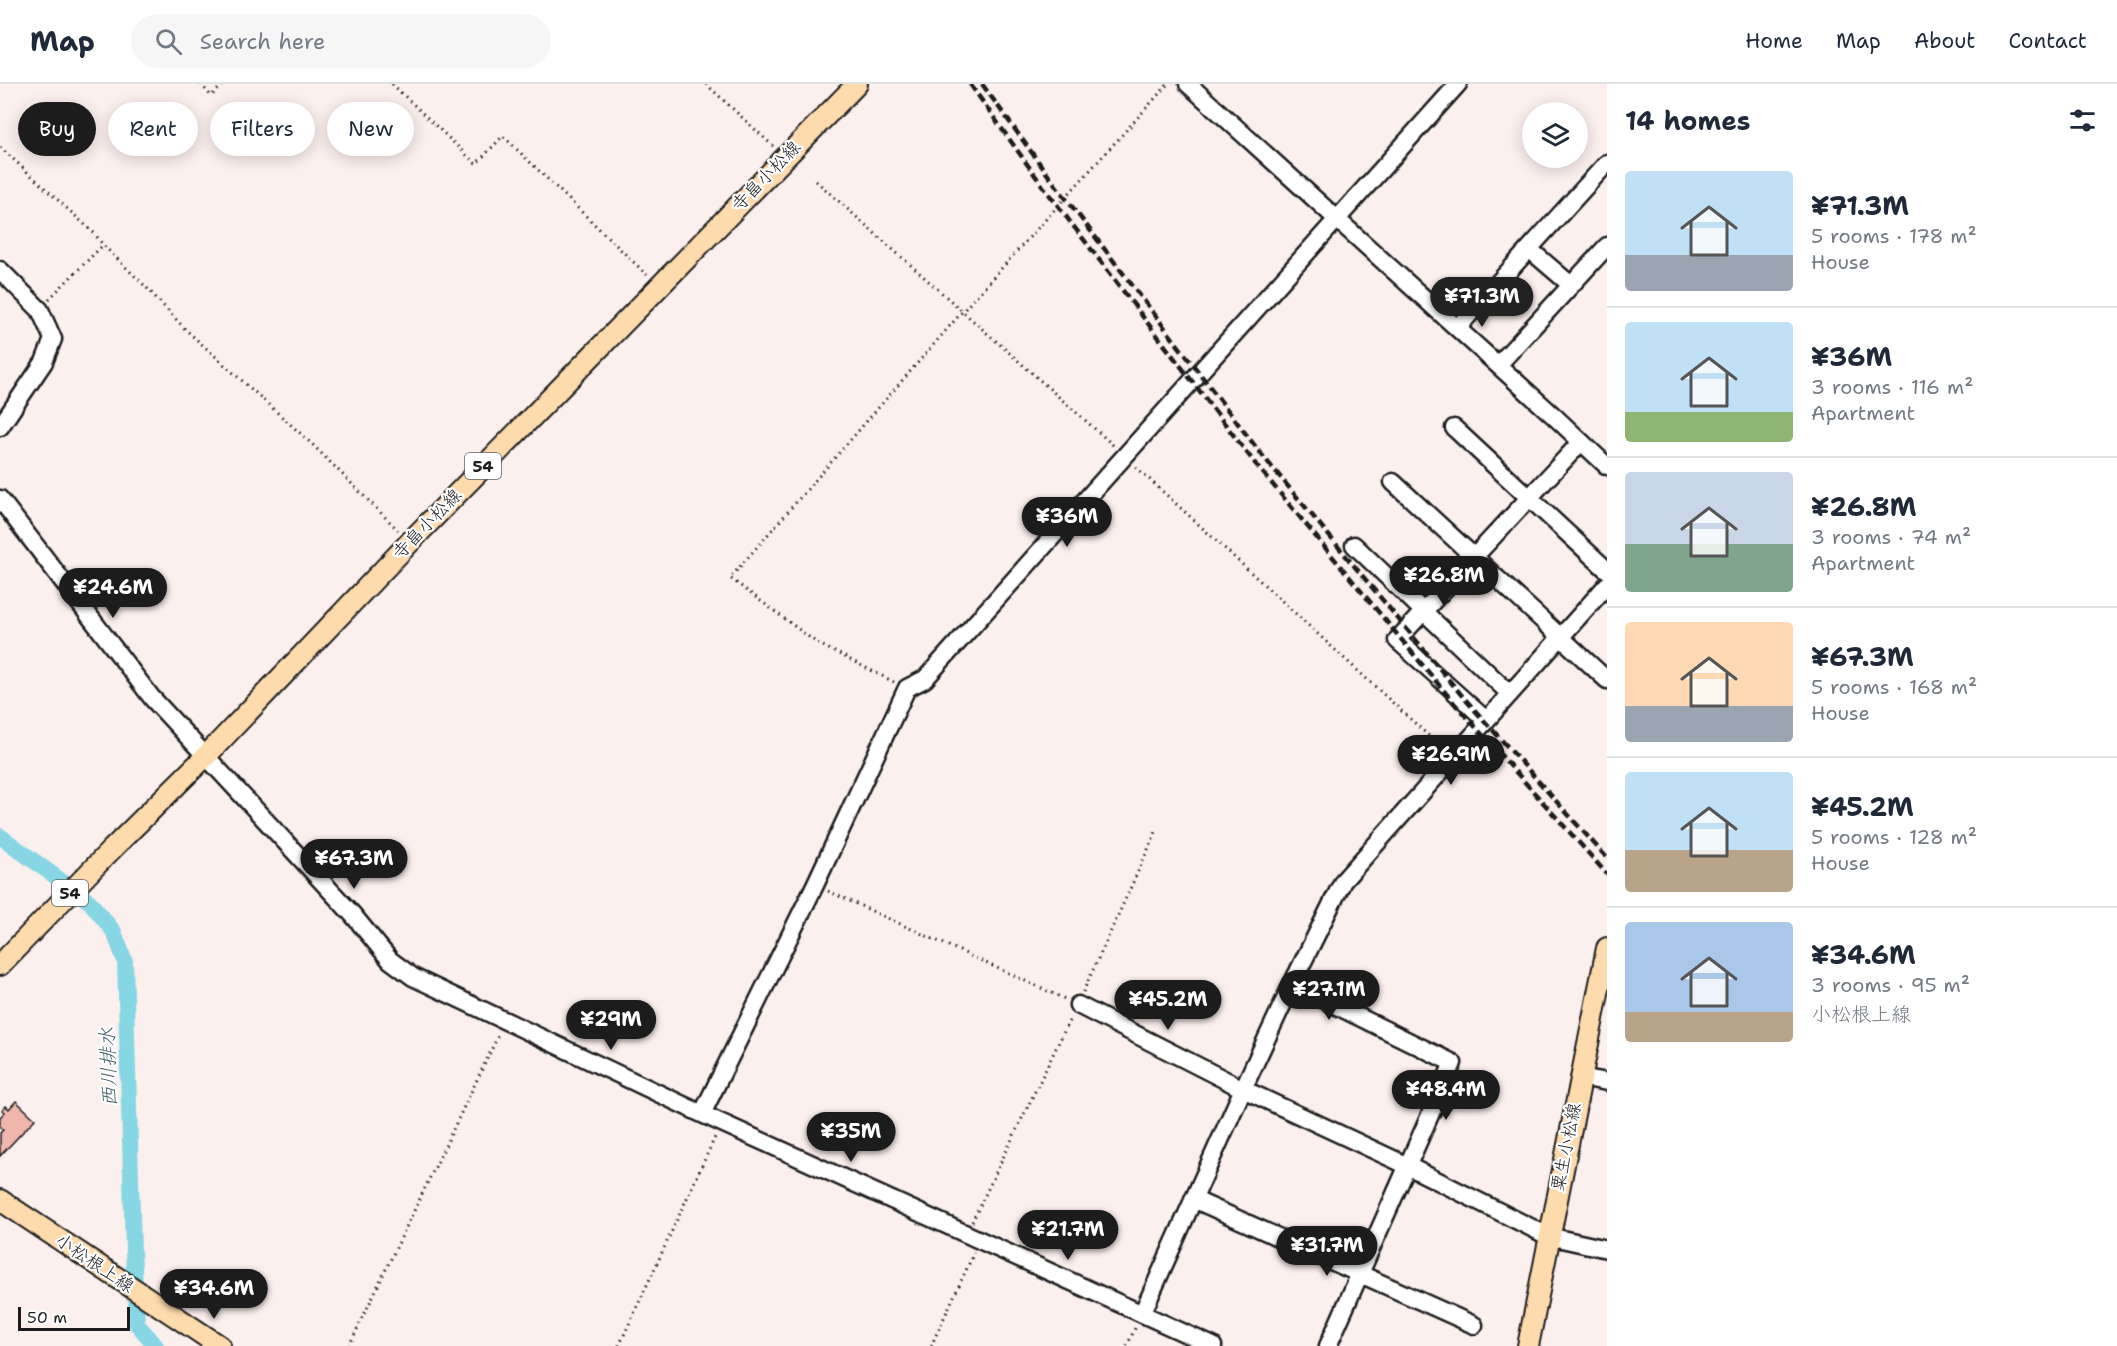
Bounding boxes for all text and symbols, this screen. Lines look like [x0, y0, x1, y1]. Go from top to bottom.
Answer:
search box [131, 14, 551, 68]
text: Map [30, 22, 95, 60]
icon: search [152, 25, 185, 58]
text: Search here [200, 27, 325, 56]
text: Home [1745, 27, 1803, 55]
text: Map [1836, 27, 1881, 55]
text: About [1914, 27, 1975, 55]
text: Contact [2008, 27, 2087, 55]
chip: Buy [18, 102, 96, 156]
chip: Rent [108, 102, 198, 156]
chip: Filters [210, 102, 315, 156]
chip: New [327, 102, 414, 156]
map controls [1522, 102, 1588, 168]
button: layers [1522, 102, 1588, 168]
text: 14 homes [1625, 103, 1751, 138]
icon: filters [2066, 104, 2099, 137]
street label: 寺畠小松線 [726, 135, 806, 217]
text: ¥71.3M [1811, 188, 1909, 223]
icon: home [1673, 195, 1745, 267]
text: 5 rooms · 178 m² [1811, 223, 1977, 249]
text: House [1811, 249, 1870, 275]
pin: ¥71.3M [1433, 277, 1531, 328]
text: ¥71.3M [1444, 283, 1520, 309]
text: ¥36M [1811, 339, 1892, 374]
icon: home [1673, 346, 1745, 418]
text: 3 rooms · 116 m² [1811, 374, 1973, 400]
text: Apartment [1811, 400, 1915, 426]
road number: 54 [465, 453, 501, 479]
street label: 寺畠小松線 [387, 483, 467, 565]
text: ¥26.8M [1811, 489, 1917, 524]
icon: home [1673, 496, 1745, 568]
pin: ¥36M [1031, 497, 1103, 548]
text: ¥36M [1036, 503, 1098, 529]
text: 3 rooms · 74 m² [1811, 524, 1971, 550]
text: Apartment [1811, 550, 1915, 576]
pin: ¥26.8M [1395, 556, 1493, 607]
text: ¥26.8M [1403, 562, 1485, 588]
pin: ¥24.6M [64, 568, 162, 619]
text: ¥24.6M [73, 574, 153, 600]
text: ¥67.3M [1811, 639, 1914, 674]
icon: home [1673, 646, 1745, 718]
text: 5 rooms · 168 m² [1811, 674, 1977, 700]
text: House [1811, 700, 1870, 726]
pin: ¥26.9M [1402, 735, 1500, 786]
text: ¥26.9M [1412, 741, 1490, 767]
text: ¥45.2M [1811, 789, 1914, 824]
icon: home [1673, 796, 1745, 868]
text: 5 rooms · 128 m² [1811, 824, 1977, 850]
pin: ¥67.3M [305, 839, 403, 890]
text: ¥67.3M [314, 845, 394, 871]
text: House [1811, 850, 1870, 876]
road number: 54 [52, 880, 88, 906]
text: ¥34.6M [1811, 937, 1916, 972]
icon: home [1673, 946, 1745, 1018]
pin: ¥27.1M [1280, 970, 1378, 1021]
text: 3 rooms · 95 m² [1811, 972, 1970, 998]
text: ¥27.1M [1293, 976, 1365, 1002]
pin: ¥45.2M [1119, 980, 1217, 1031]
text: ¥45.2M [1128, 986, 1208, 1012]
pin: ¥29M [575, 1000, 647, 1051]
text: 小松根上線 [1811, 1001, 1911, 1027]
text: ¥29M [580, 1006, 642, 1032]
water label: 西川排水 [94, 1027, 122, 1107]
pin: ¥48.4M [1397, 1070, 1495, 1121]
text: ¥48.4M [1406, 1076, 1486, 1102]
street label: 粟生小松線 [1546, 1101, 1586, 1193]
pin: ¥35M [815, 1112, 887, 1163]
text: ¥35M [821, 1118, 881, 1144]
pin: ¥21.7M [1019, 1210, 1117, 1261]
text: ¥21.7M [1031, 1216, 1105, 1242]
pin: ¥31.7M [1278, 1226, 1376, 1277]
street label: 小松根上線 [51, 1228, 139, 1298]
text: ¥31.7M [1290, 1232, 1364, 1258]
pin: ¥34.6M [165, 1269, 263, 1320]
text: ¥34.6M [174, 1275, 254, 1301]
scale bar [18, 1304, 130, 1332]
text: 50 m [27, 1307, 67, 1328]

